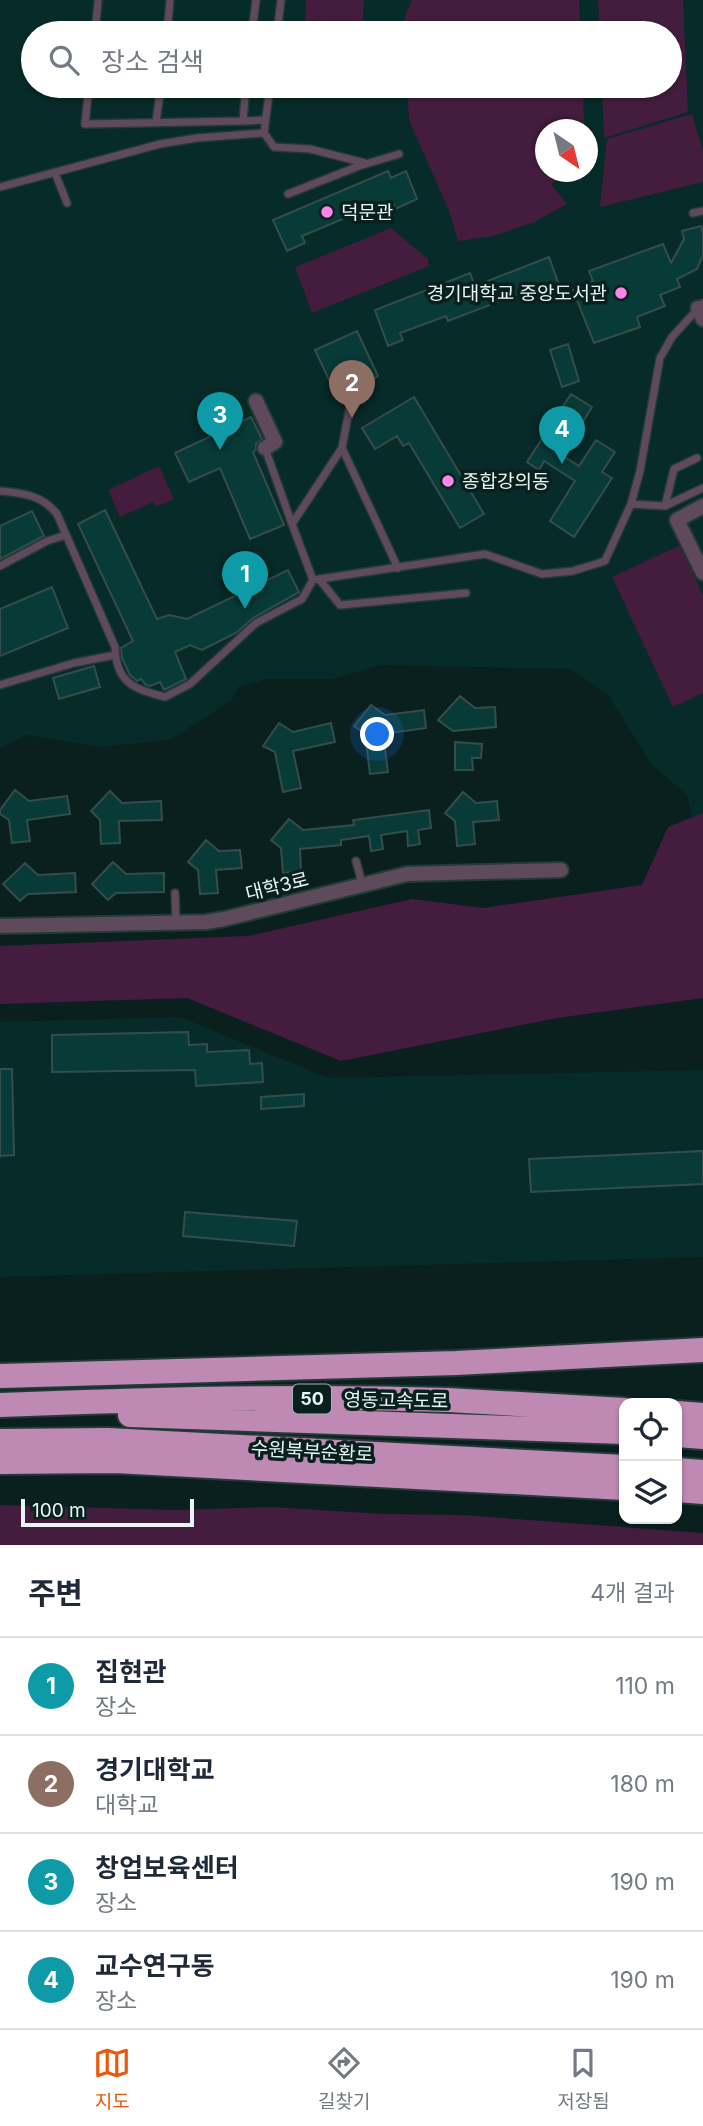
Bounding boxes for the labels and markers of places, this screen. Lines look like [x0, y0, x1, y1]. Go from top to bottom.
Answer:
place label: 덕문관 [341, 201, 393, 224]
marker: 덕문관 [319, 204, 335, 220]
place label: 경기대학교 중앙도서관 [427, 282, 607, 305]
marker: 경기대학교 중앙도서관 [613, 285, 629, 301]
pin: 2 [329, 360, 375, 418]
pin: 3 [197, 392, 243, 450]
pin: 4 [539, 406, 585, 464]
place label: 종합강의동 [462, 470, 549, 493]
marker: 종합강의동 [440, 473, 456, 489]
pin: 1 [222, 551, 268, 609]

